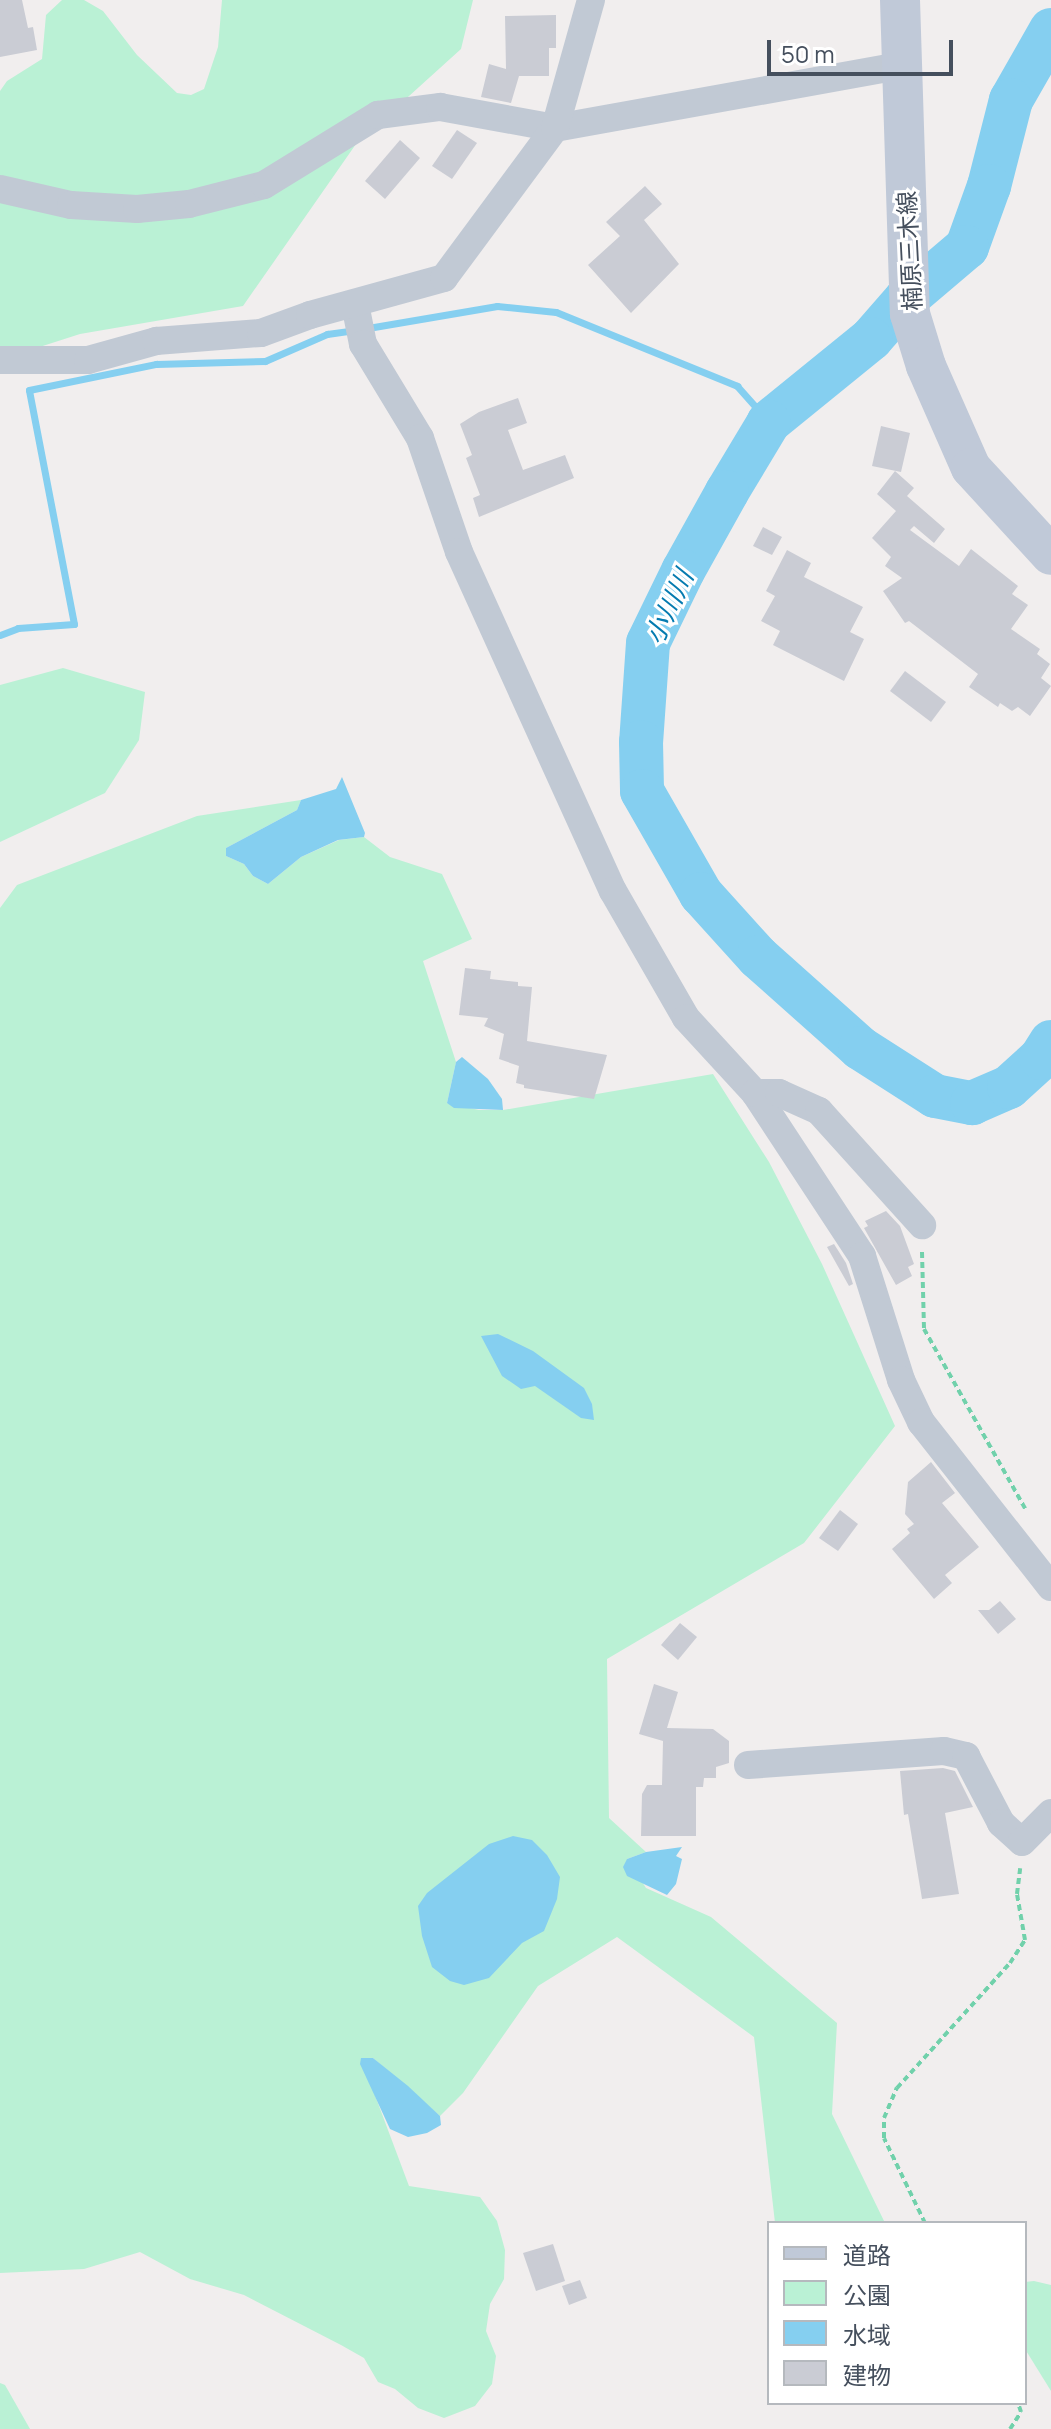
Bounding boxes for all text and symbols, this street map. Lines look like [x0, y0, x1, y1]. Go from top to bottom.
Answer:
scale bar [771, 24, 957, 74]
text: 50 m [781, 37, 835, 70]
street label: 楠原三木線 [891, 190, 927, 312]
water label: 小川川 [638, 565, 700, 649]
legend [767, 2221, 1027, 2405]
text: 道路 [843, 2238, 891, 2271]
text: 公園 [843, 2278, 891, 2311]
text: 水域 [843, 2318, 891, 2351]
text: 建物 [843, 2358, 891, 2391]

